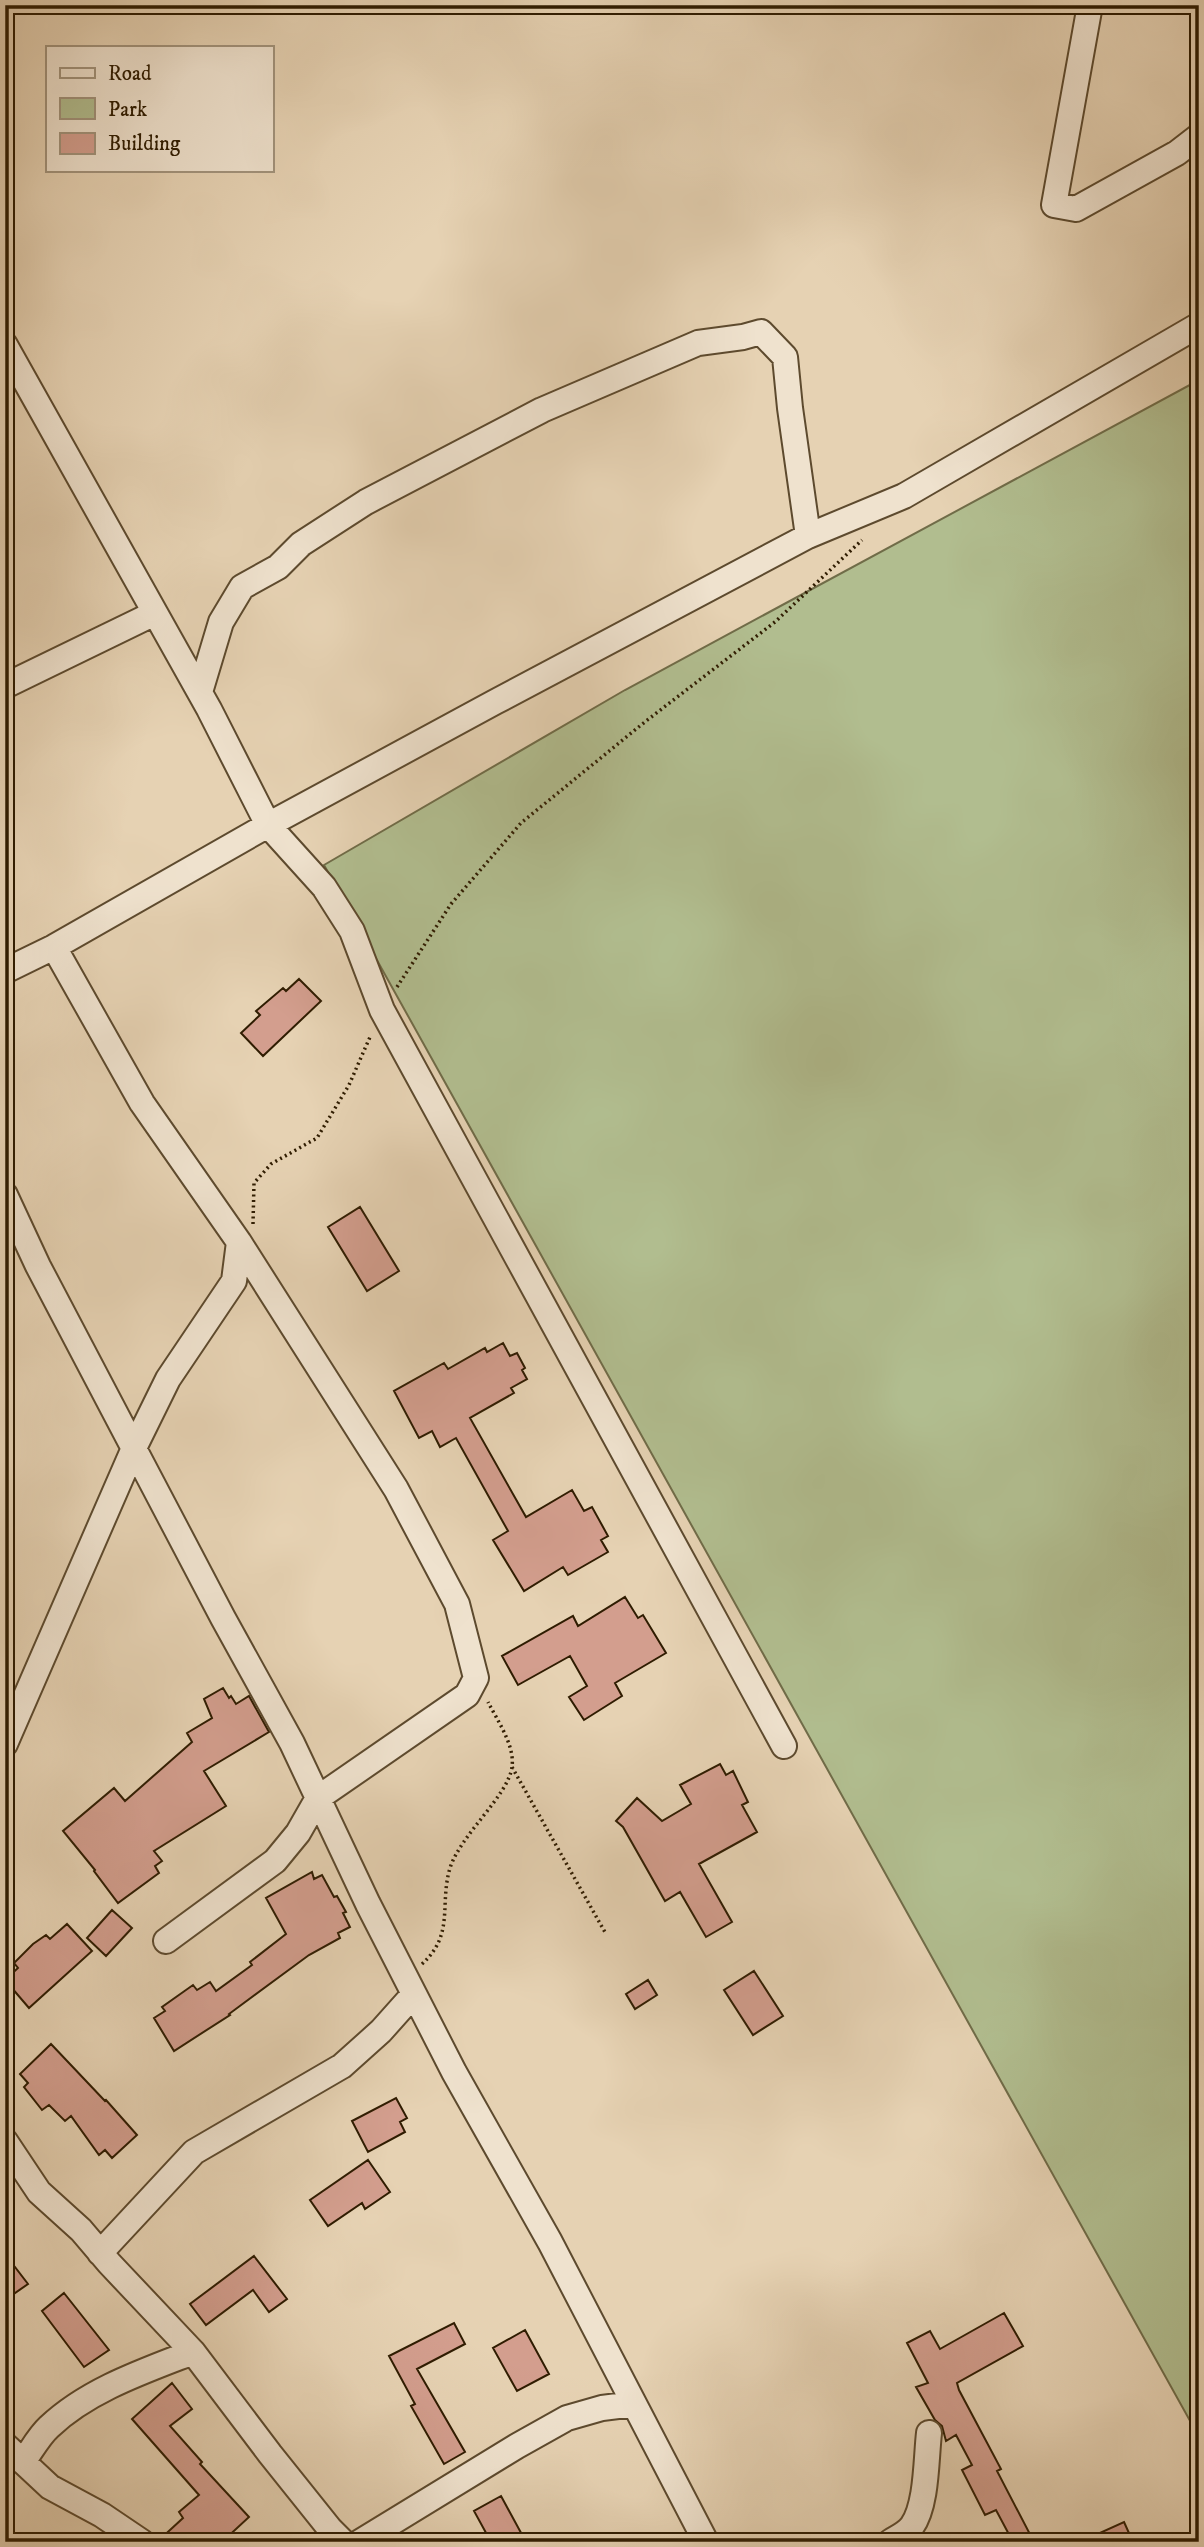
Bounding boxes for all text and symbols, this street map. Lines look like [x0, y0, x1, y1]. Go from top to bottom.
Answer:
legend [46, 46, 273, 172]
text: Road [108, 61, 152, 87]
text: Park [108, 97, 148, 123]
text: Building [108, 131, 181, 157]

